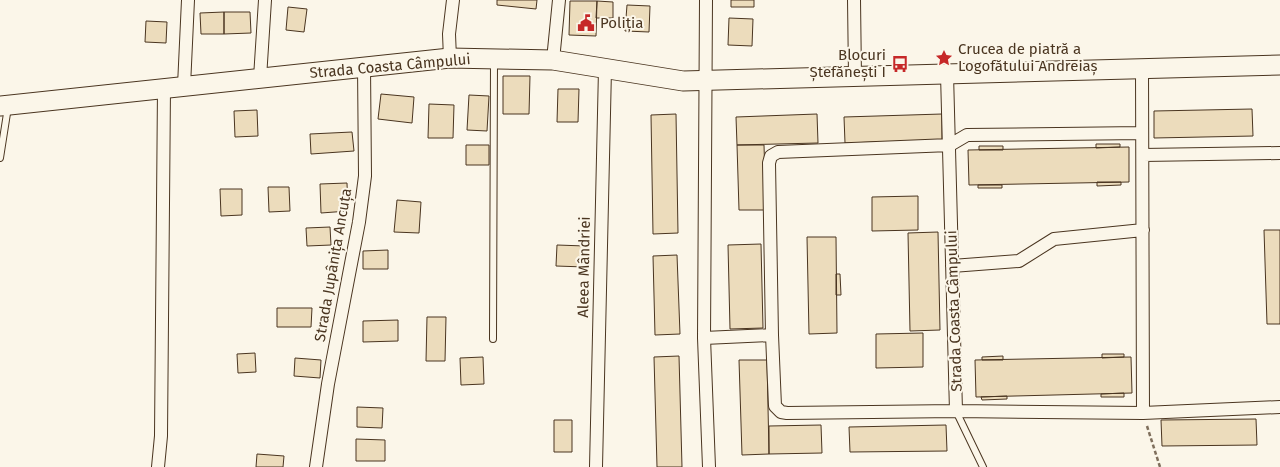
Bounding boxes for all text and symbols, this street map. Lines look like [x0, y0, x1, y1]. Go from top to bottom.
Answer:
public building icon: Poliția [576, 13, 596, 33]
place label: Poliția [600, 14, 643, 33]
place label: Crucea de piatră a Logofătului Andreiaș [958, 40, 1098, 76]
place label: Blocuri Ștefănești I [810, 46, 886, 82]
place icon: Crucea de piatră a Logofătului Andreiaș [934, 48, 954, 68]
street label: Strada Coasta Câmpului [309, 50, 471, 82]
bus stop icon: Blocuri Ștefănești I [890, 54, 910, 74]
street label: Strada Jupânița Ancuța [311, 187, 356, 343]
street label: Aleea Mândriei [574, 216, 594, 318]
street label: Strada Coasta Câmpului [942, 230, 966, 392]

